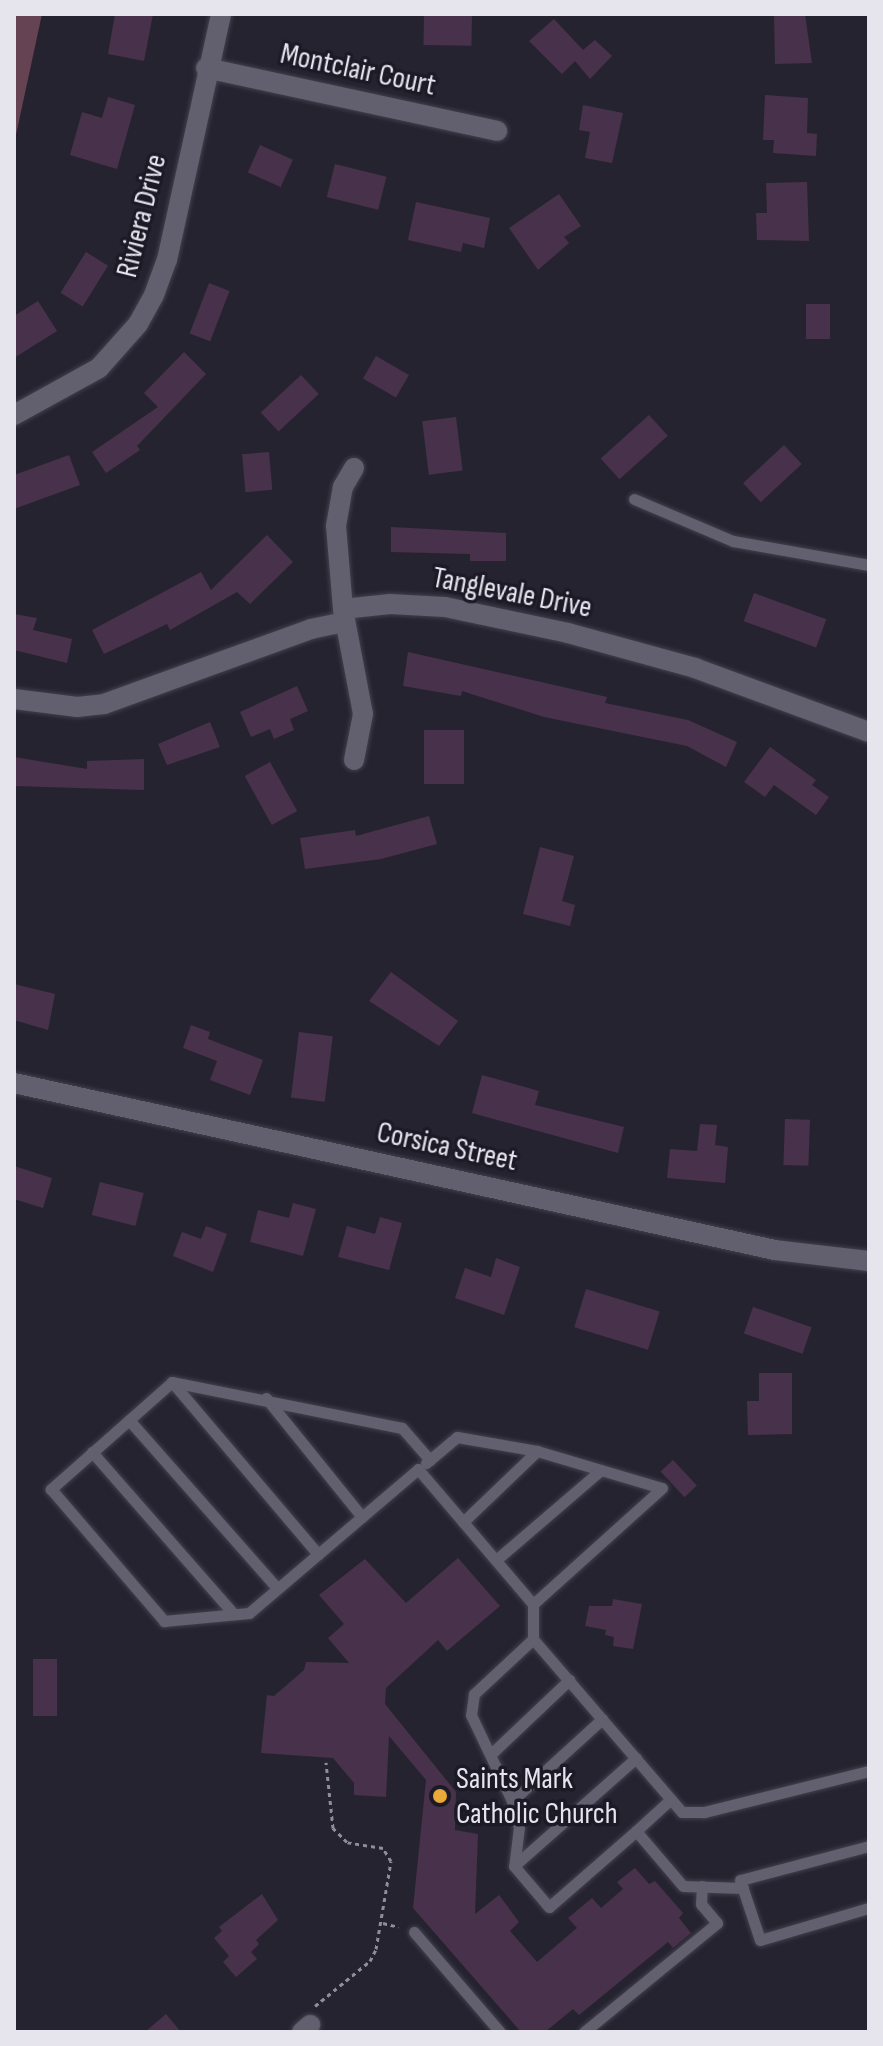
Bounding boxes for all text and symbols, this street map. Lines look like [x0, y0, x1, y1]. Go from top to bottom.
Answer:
street label: Montclair Court [277, 36, 439, 104]
street label: Riviera Drive [109, 151, 175, 281]
street label: Tanglevale Drive [429, 560, 595, 626]
street label: Corsica Street [374, 1115, 520, 1179]
place label: Saints Mark Catholic Church [456, 1761, 617, 1832]
marker: Saints Mark Catholic Church [431, 1787, 449, 1805]

